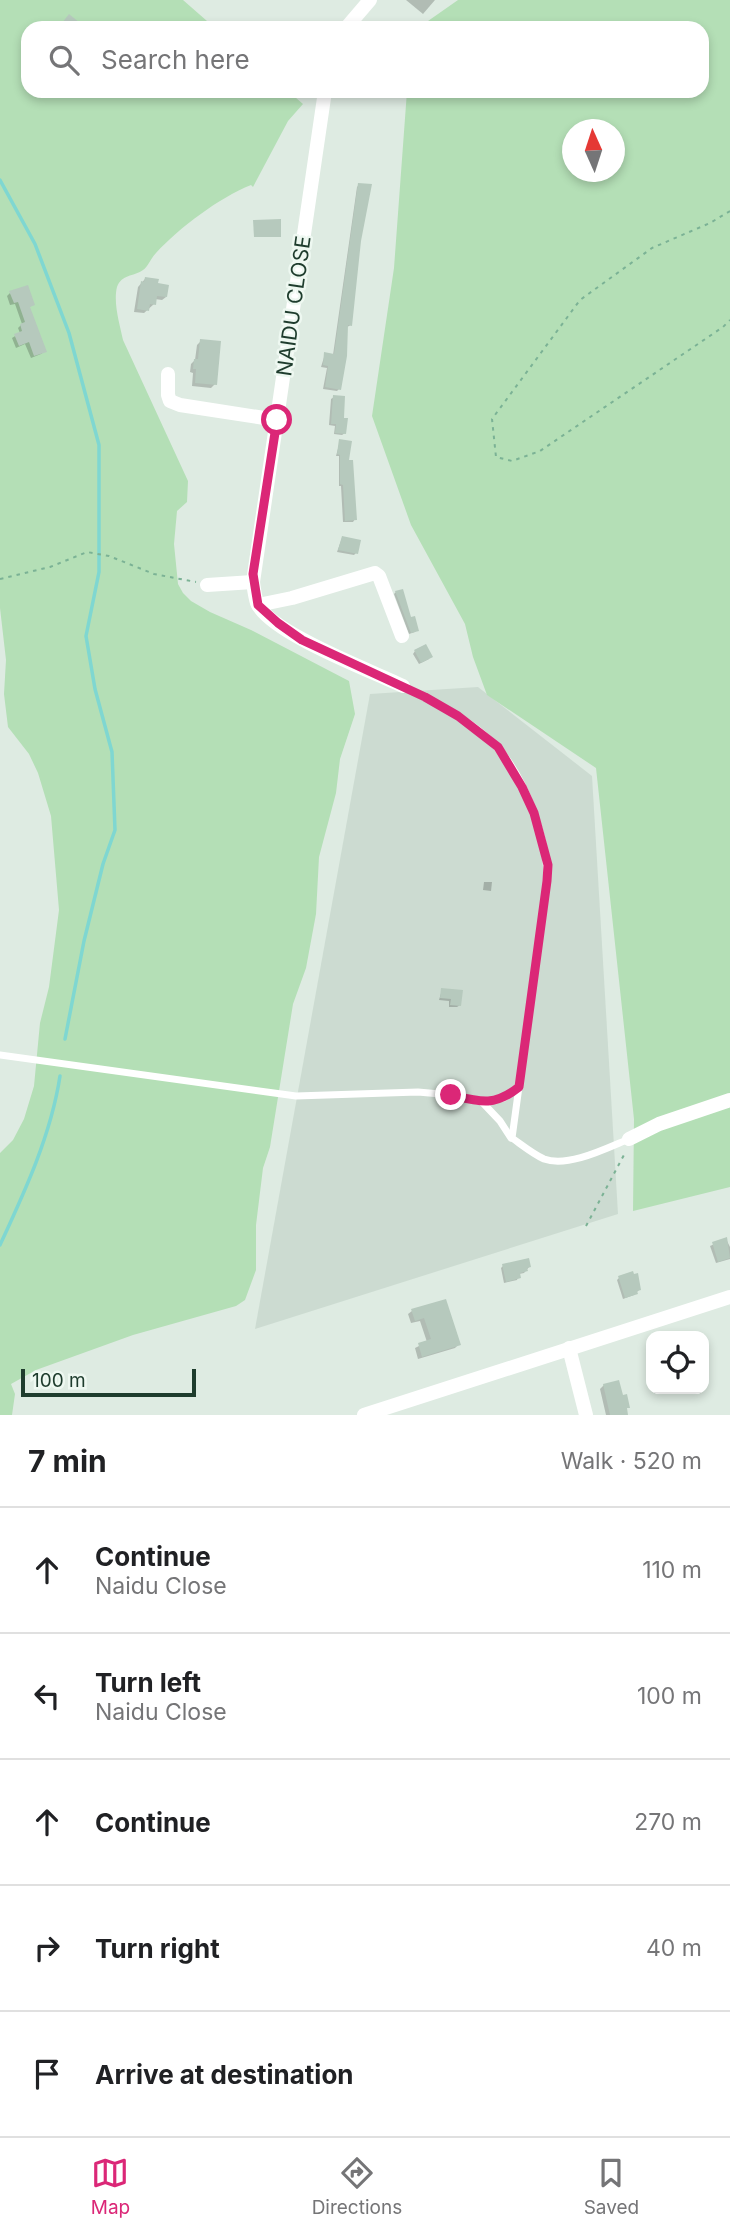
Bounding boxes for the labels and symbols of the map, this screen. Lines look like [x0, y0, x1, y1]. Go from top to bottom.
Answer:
north arrow [562, 119, 625, 182]
street label: NAIDU CLOSE [271, 234, 316, 378]
route start [261, 404, 292, 435]
route end [435, 1079, 466, 1110]
scale bar [21, 1366, 196, 1398]

